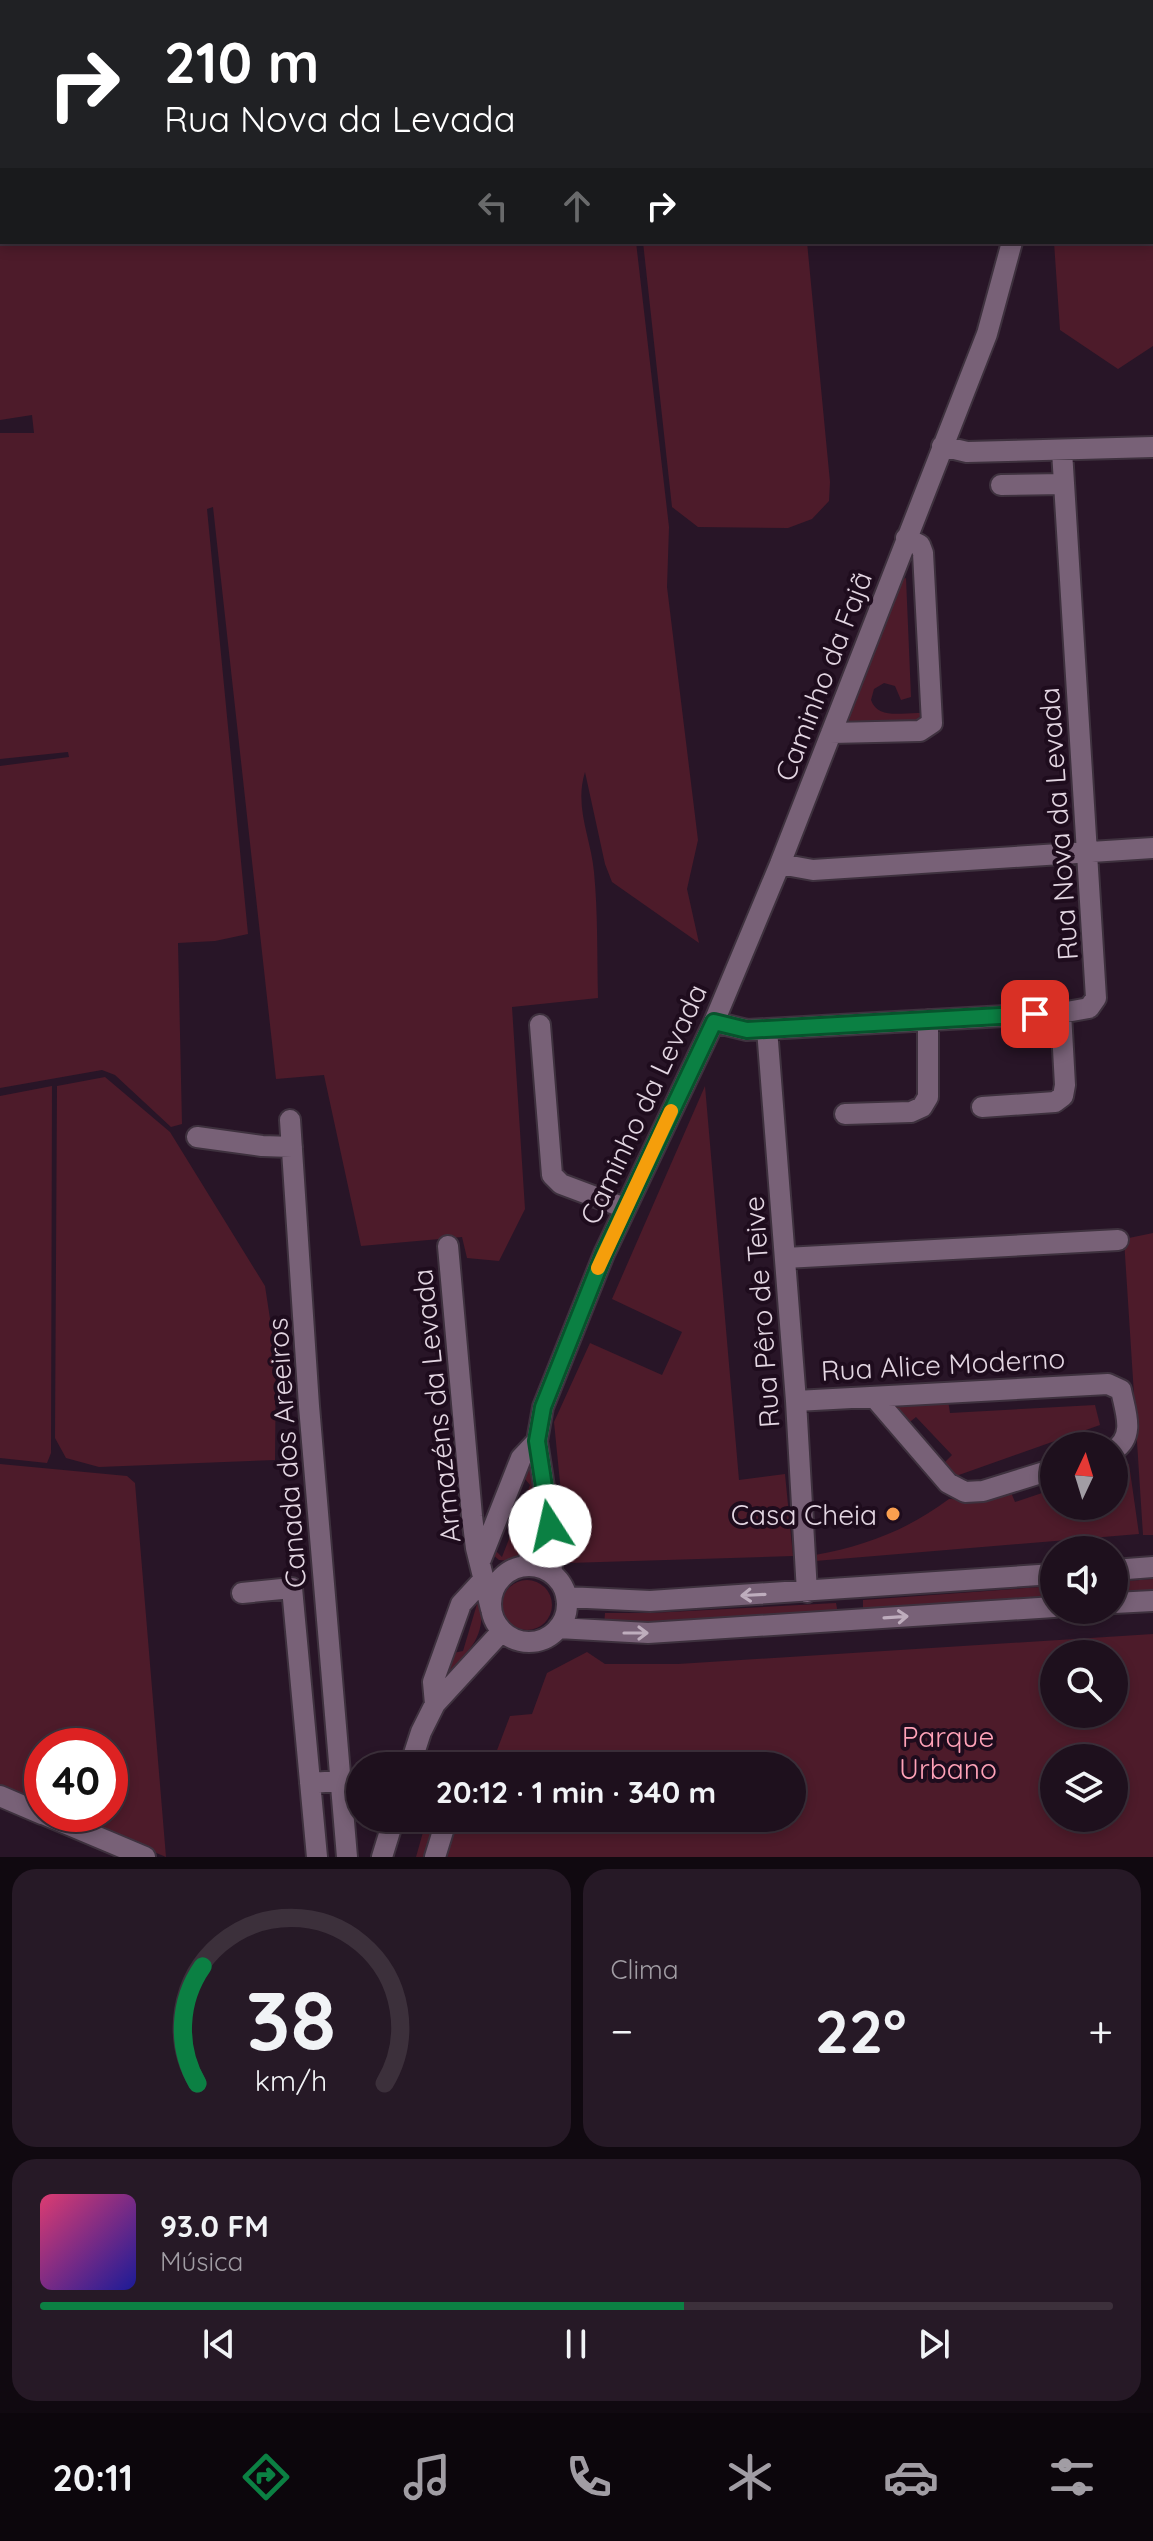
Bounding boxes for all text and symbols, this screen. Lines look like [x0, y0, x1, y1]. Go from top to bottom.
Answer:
text: 210 m [164, 27, 319, 97]
icon: right [32, 32, 136, 136]
text: Rua Nova da Levada [164, 96, 515, 141]
icon: left [471, 184, 515, 228]
icon: ahead [555, 184, 599, 228]
icon: right [639, 184, 683, 228]
street label: Caminho da Fajã [767, 566, 879, 786]
street label: Rua Nova da Levada [1031, 686, 1085, 962]
street label: Caminho da Levada [572, 978, 714, 1230]
pin [1001, 980, 1069, 1048]
icon: arrive [1013, 992, 1057, 1036]
street label: Rua Pêro de Teive [735, 1195, 787, 1429]
street label: Armazéns da Levada [404, 1267, 468, 1545]
street label: Canada dos Areeiros [259, 1317, 313, 1589]
street label: Rua Alice Moderno [820, 1340, 1066, 1388]
north arrow [1040, 1432, 1128, 1520]
map controls [1040, 1432, 1128, 1832]
position arrow [508, 1484, 592, 1568]
place label: Casa Cheia [731, 1497, 877, 1532]
marker: Casa Cheia [884, 1505, 902, 1523]
button: sound [1040, 1536, 1128, 1624]
one-way arrow [740, 1588, 767, 1603]
one-way arrow [882, 1609, 908, 1624]
one-way arrow [622, 1625, 649, 1640]
button: search [1040, 1640, 1128, 1728]
park label: Parque Urbano [899, 1719, 997, 1786]
speed limit sign: 40 [24, 1728, 128, 1832]
button: layers [1040, 1744, 1128, 1832]
text: 20:12 · 1 min · 340 m [436, 1773, 716, 1811]
text: Clima [611, 1953, 679, 1986]
text: 38 [246, 1967, 336, 2071]
text: 22° [815, 1993, 907, 2068]
text: − [611, 2003, 633, 2058]
text: + [1088, 2003, 1113, 2058]
text: km/h [255, 2062, 328, 2098]
text: 93.0 FM [160, 2207, 269, 2245]
text: Música [160, 2245, 243, 2278]
icon: previous [197, 2322, 241, 2366]
icon: pause [554, 2322, 598, 2366]
icon: next [912, 2322, 956, 2366]
icon: directions [238, 2449, 294, 2505]
icon: music [399, 2449, 455, 2505]
icon: phone [561, 2449, 617, 2505]
icon: climate [722, 2449, 778, 2505]
icon: car [883, 2449, 939, 2505]
icon: filters [1044, 2449, 1100, 2505]
text: 20:11 [53, 2455, 133, 2500]

